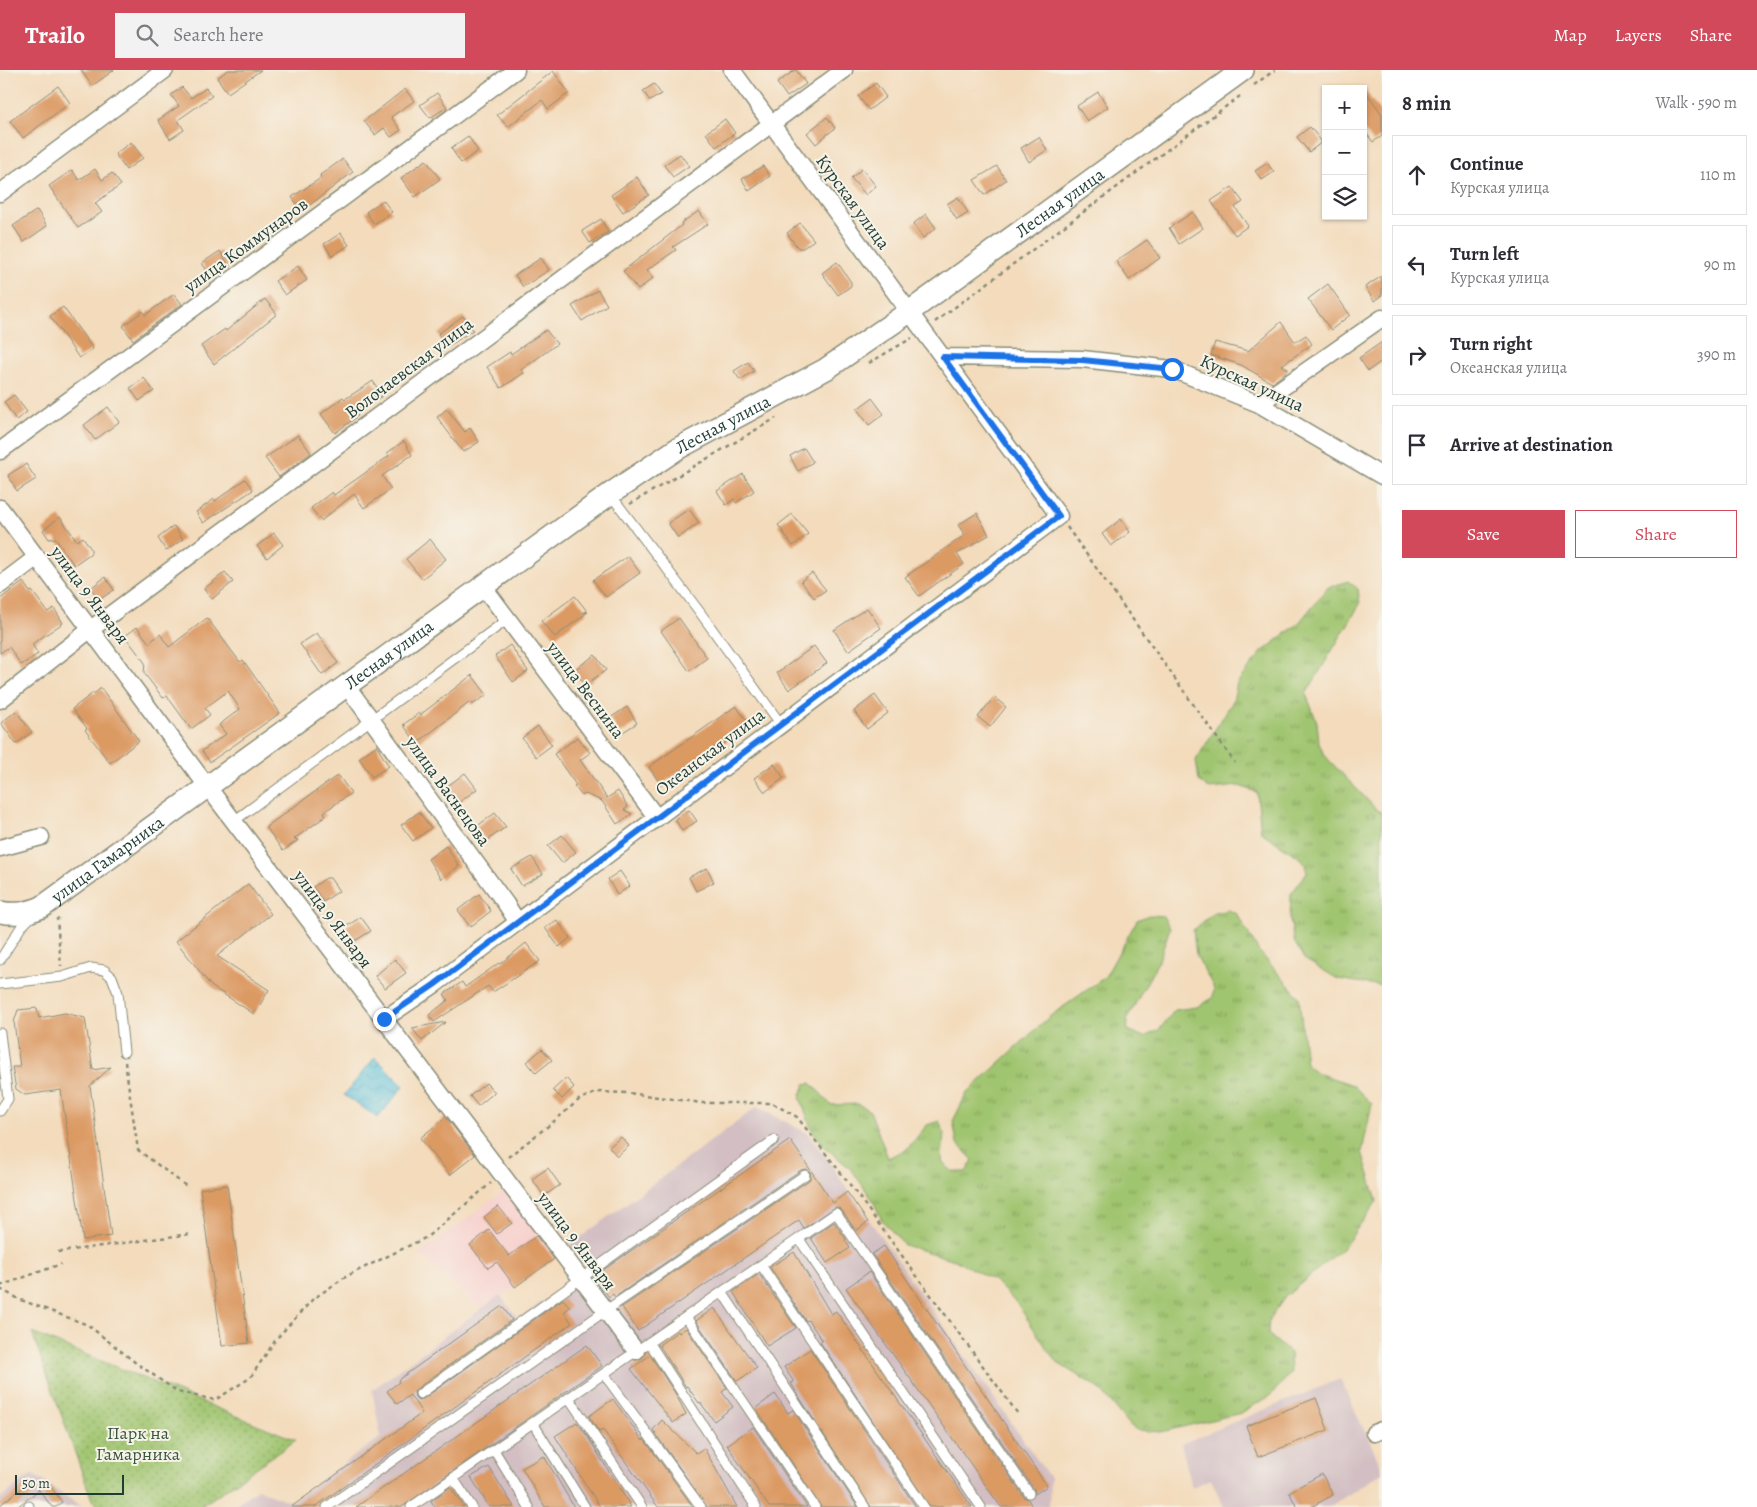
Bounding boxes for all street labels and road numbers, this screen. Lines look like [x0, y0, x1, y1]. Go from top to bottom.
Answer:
street label: Курская улица [810, 150, 896, 255]
street label: Лесная улица [1010, 162, 1110, 243]
street label: улица Коммунаров [178, 192, 313, 299]
street label: Волочаевская улица [340, 311, 479, 424]
street label: Курская улица [1196, 348, 1308, 418]
street label: Лесная улица [671, 389, 775, 460]
street label: улица 9 Января [45, 540, 135, 649]
street label: Лесная улица [340, 614, 439, 695]
street label: улица Веснина [541, 636, 631, 744]
street label: Океанская улица [650, 702, 770, 801]
street label: улица Васнецова [399, 730, 497, 852]
street label: улица Гамарника [46, 810, 169, 909]
street label: улица 9 Января [288, 864, 378, 973]
street label: улица 9 Января [532, 1186, 622, 1295]

